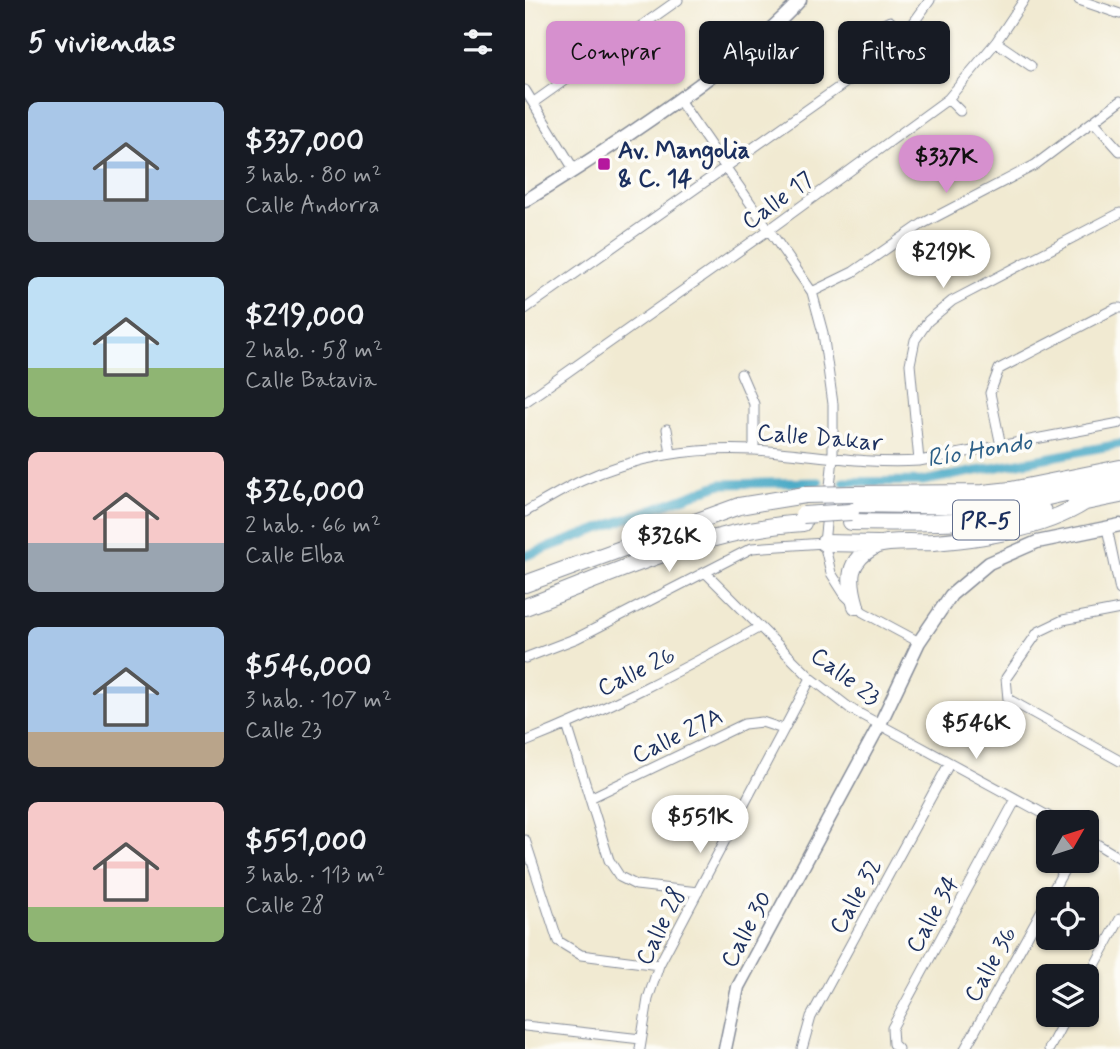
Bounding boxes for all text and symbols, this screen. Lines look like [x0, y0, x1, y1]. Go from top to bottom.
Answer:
chip: Comprar [546, 21, 685, 84]
chip: Alquilar [699, 21, 824, 84]
chip: Filtros [838, 21, 950, 84]
text: 5 viviendas [28, 23, 176, 62]
icon: filters [459, 23, 497, 61]
text: $337,000 [245, 122, 364, 161]
icon: home [84, 130, 168, 214]
place label: Av. Mangolia & C. 14 [618, 136, 750, 195]
pin: $337K [897, 136, 995, 195]
text: $337K [915, 143, 977, 173]
marker: Av. Mangolia & C. 14 [596, 156, 612, 172]
text: 3 hab. · 80 m² [245, 161, 382, 191]
street label: Calle 17 [736, 165, 820, 238]
text: Calle Andorra [245, 191, 380, 221]
pin: $219K [894, 230, 992, 290]
text: $219K [911, 238, 975, 268]
text: $219,000 [245, 297, 365, 336]
icon: home [84, 305, 168, 389]
text: 2 hab. · 58 m² [245, 336, 383, 366]
text: Calle Batavia [245, 366, 377, 396]
street label: Calle Dakar [756, 418, 885, 459]
water label: Río Hondo [924, 425, 1036, 477]
text: $326,000 [245, 472, 365, 511]
icon: home [84, 480, 168, 564]
road number: PR-5 [953, 500, 1019, 540]
text: 2 hab. · 66 m² [245, 511, 381, 541]
pin: $326K [620, 514, 718, 574]
text: $326K [637, 522, 701, 552]
text: Calle Elba [245, 541, 345, 571]
street label: Calle 26 [593, 640, 681, 704]
street label: Calle 23 [804, 641, 886, 714]
text: $546,000 [245, 647, 371, 686]
icon: home [84, 655, 168, 739]
text: 3 hab. · 107 m² [245, 686, 392, 716]
street label: Calle 27A [627, 701, 728, 772]
pin: $546K [927, 702, 1025, 761]
text: $546K [942, 709, 1010, 739]
text: Calle 23 [245, 716, 322, 746]
pin: $551K [651, 796, 749, 855]
text: $551K [668, 803, 732, 833]
north arrow [1036, 810, 1099, 873]
map controls [1036, 810, 1099, 1027]
text: $551,000 [245, 822, 367, 861]
icon: home [84, 830, 168, 914]
street label: Calle 32 [823, 854, 890, 940]
text: 3 hab. · 113 m² [245, 861, 385, 891]
street label: Calle 34 [900, 871, 967, 959]
street label: Calle 28 [629, 883, 693, 971]
street label: Calle 30 [714, 886, 780, 973]
button: locate [1036, 887, 1099, 950]
text: Calle 28 [245, 891, 325, 921]
street label: Calle 36 [958, 921, 1025, 1008]
button: layers [1036, 964, 1099, 1027]

